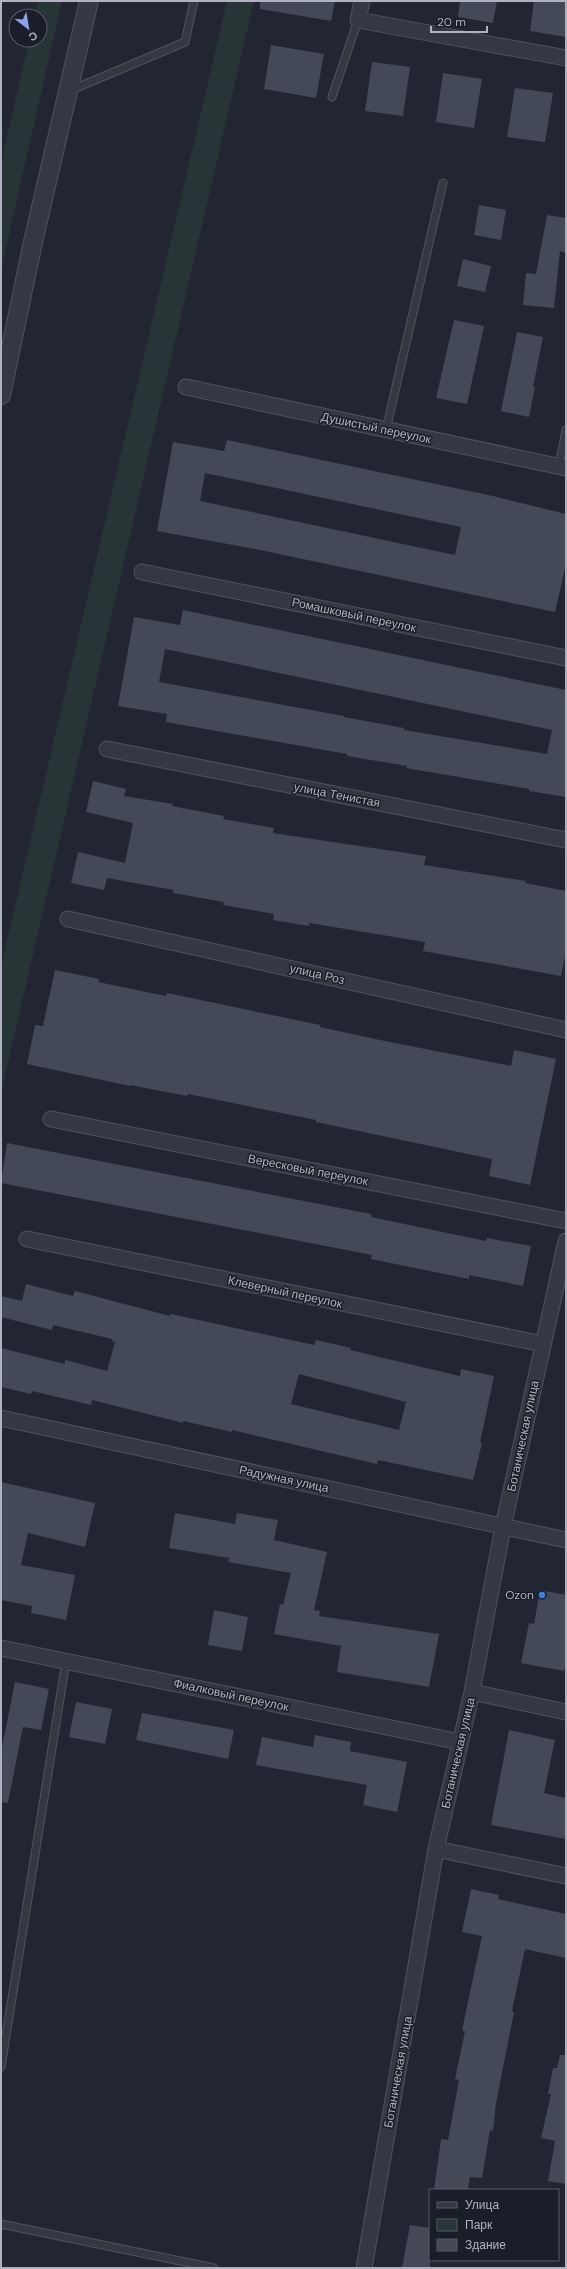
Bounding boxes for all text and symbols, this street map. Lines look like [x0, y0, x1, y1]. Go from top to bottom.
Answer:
north arrow [8, 8, 48, 48]
scale bar [431, 8, 487, 34]
text: 20 m [437, 14, 466, 30]
text: С [26, 29, 40, 45]
street label: Душистый переулок [320, 409, 433, 448]
street label: Ромашковый переулок [290, 594, 418, 636]
street label: улица Тенистая [293, 779, 381, 811]
street label: улица Роз [288, 960, 346, 988]
street label: Вересковый переулок [247, 1150, 370, 1190]
street label: Клеверный переулок [226, 1272, 344, 1312]
street label: Ботаническая улица [503, 1379, 543, 1493]
street label: Радужная улица [238, 1462, 331, 1496]
place label: Ozon [505, 1587, 534, 1603]
marker: Ozon [537, 1590, 547, 1600]
street label: Фиалковый переулок [172, 1675, 291, 1715]
street label: Ботаническая улица [437, 1696, 479, 1810]
street label: Ботаническая улица [380, 2014, 416, 2129]
legend [429, 2189, 559, 2261]
text: Улица [465, 2197, 499, 2213]
text: Парк [465, 2217, 493, 2233]
text: Здание [465, 2237, 506, 2253]

